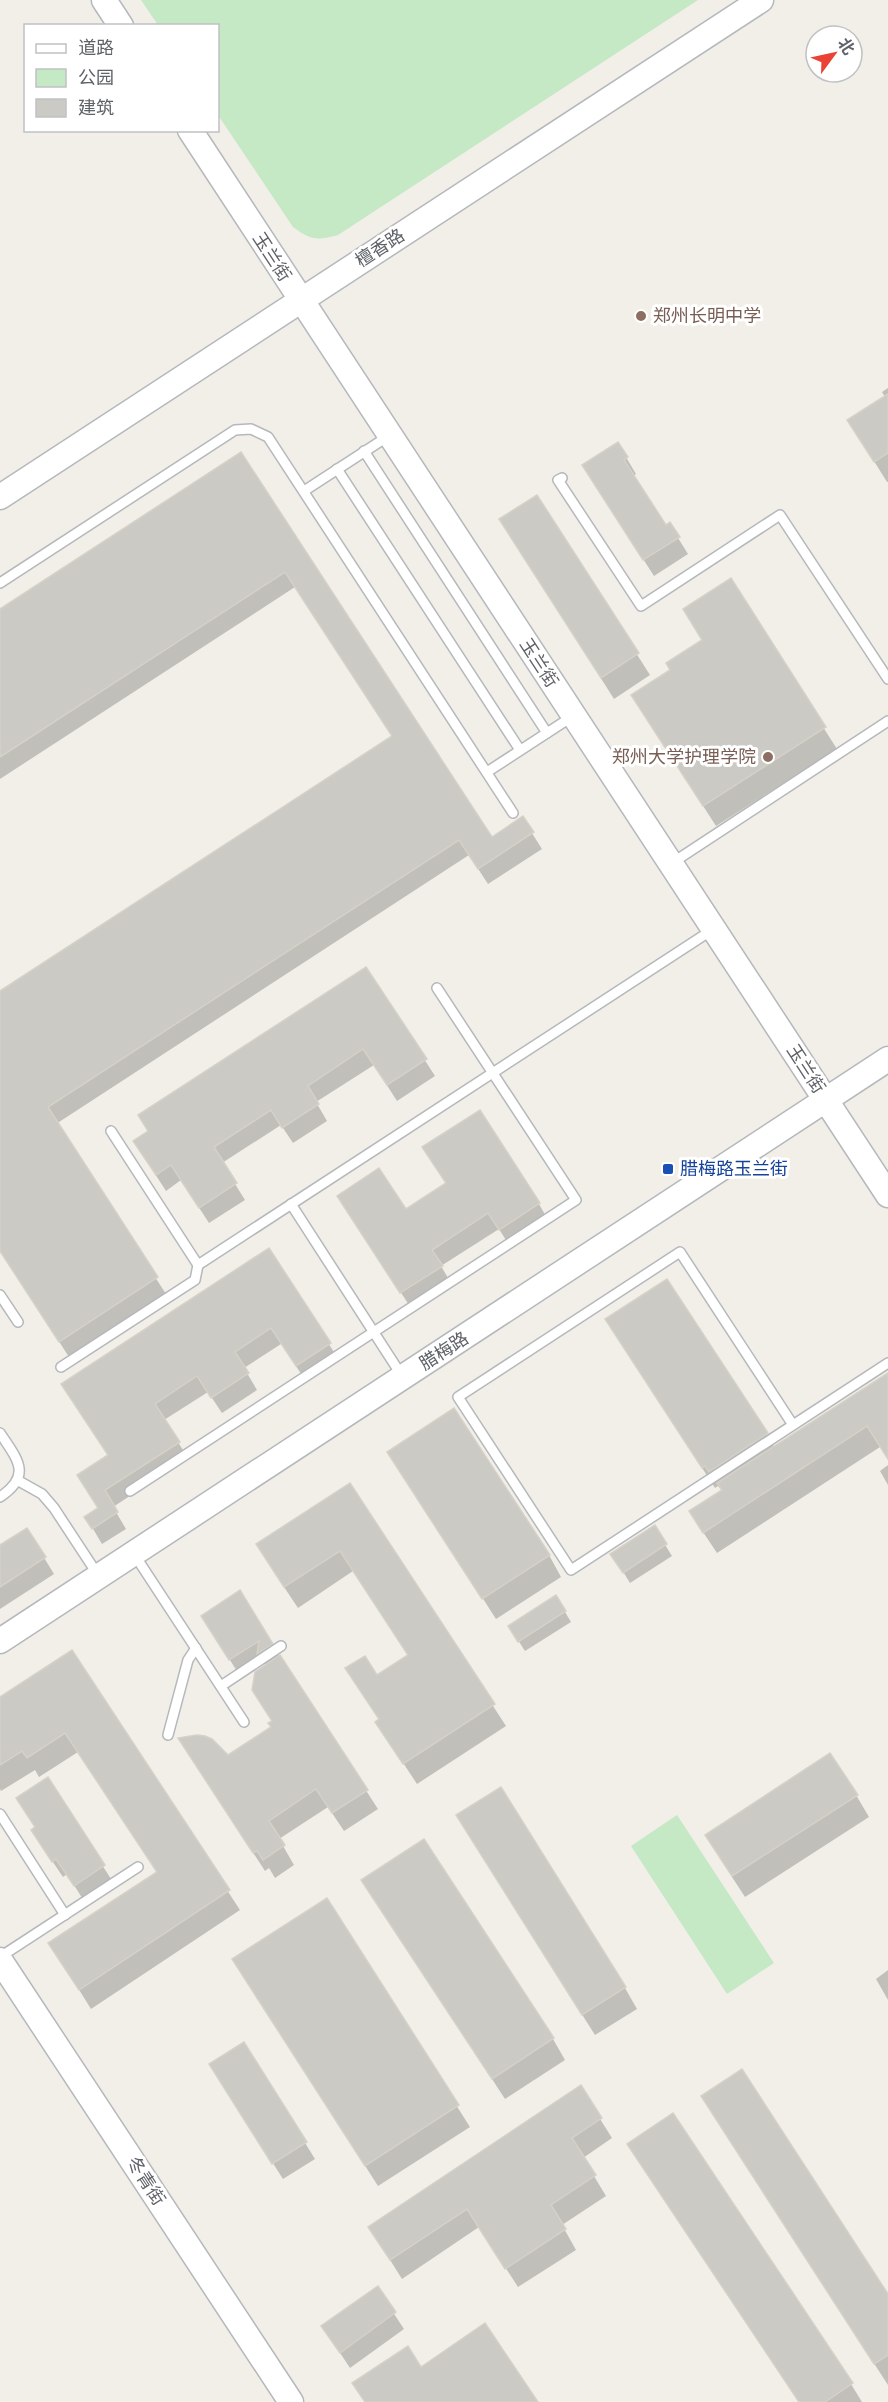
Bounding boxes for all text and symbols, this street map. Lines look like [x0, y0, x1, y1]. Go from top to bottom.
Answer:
legend [24, 24, 219, 132]
north arrow [804, 24, 864, 84]
text: 北 [832, 34, 859, 59]
text: 道路 [78, 36, 114, 61]
text: 公园 [78, 66, 114, 91]
text: 建筑 [78, 96, 114, 121]
street label: 檀香路 [351, 223, 410, 274]
street label: 玉兰街 [246, 228, 297, 287]
place label: 郑州长明中学 [653, 304, 761, 329]
marker: 郑州长明中学 [634, 309, 648, 323]
street label: 玉兰街 [513, 634, 564, 693]
place label: 郑州大学护理学院 [612, 745, 756, 770]
marker: 郑州大学护理学院 [761, 750, 775, 764]
street label: 玉兰街 [780, 1040, 831, 1099]
place label: 腊梅路玉兰街 [680, 1157, 788, 1182]
marker: 腊梅路玉兰街 [661, 1162, 675, 1176]
street label: 腊梅路 [415, 1326, 474, 1377]
street label: 冬青街 [120, 2152, 171, 2211]

